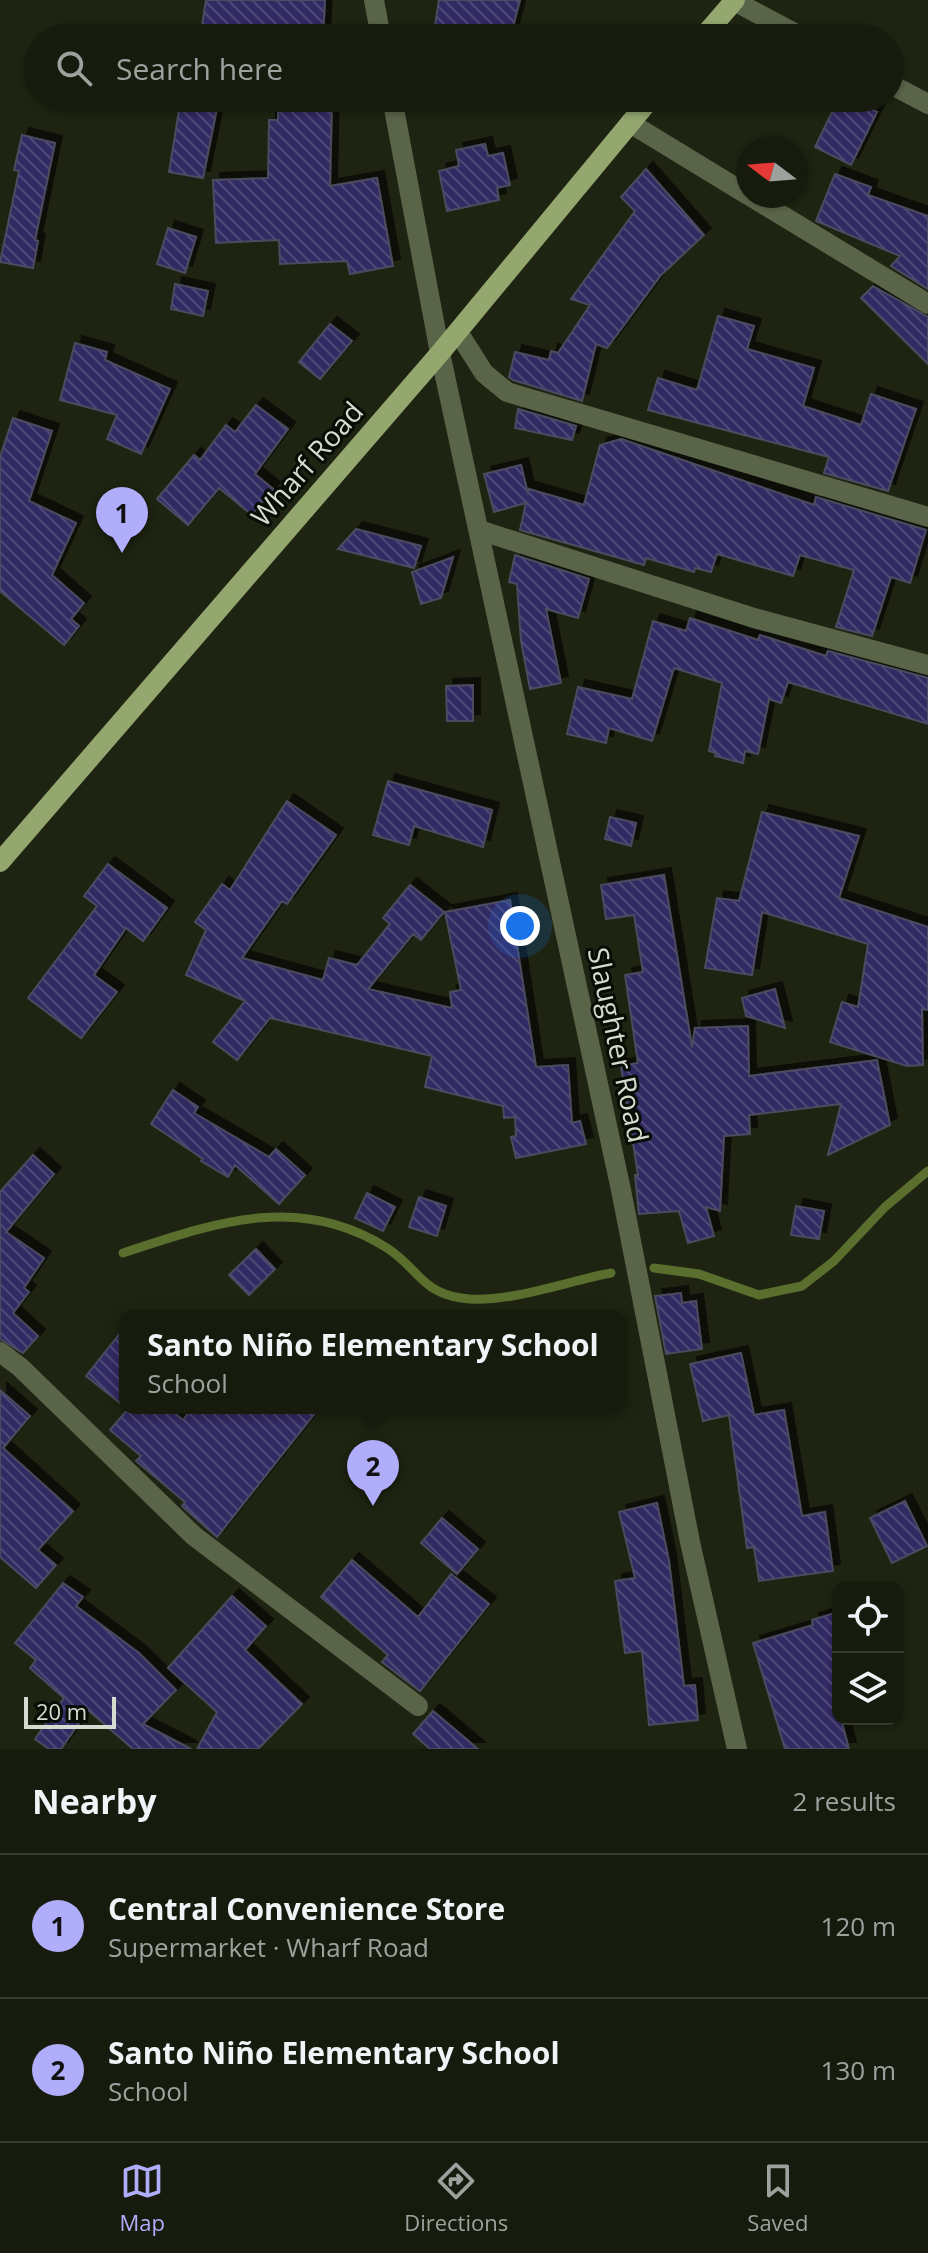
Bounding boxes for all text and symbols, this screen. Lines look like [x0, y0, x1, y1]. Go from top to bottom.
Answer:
search box [24, 24, 904, 112]
icon: search [52, 46, 96, 90]
text: Search here [116, 48, 283, 89]
north arrow [736, 136, 808, 208]
street label: Wharf Road [242, 393, 371, 534]
pin: 1 [96, 487, 148, 553]
your location [500, 906, 540, 946]
street label: Slaughter Road [580, 944, 658, 1146]
popup [119, 1310, 627, 1414]
text: Santo Niño Elementary School [147, 1324, 599, 1365]
text: School [147, 1365, 228, 1401]
pin: 2 [347, 1440, 399, 1506]
map controls [832, 1581, 904, 1725]
button: locate [832, 1581, 904, 1653]
button: layers [832, 1653, 904, 1725]
scale bar [24, 1693, 116, 1729]
text: 20 m [36, 1696, 87, 1726]
text: Nearby [32, 1778, 157, 1824]
text: 2 results [793, 1783, 896, 1819]
text: Central Convenience Store [108, 1888, 505, 1929]
text: 1 [51, 1908, 65, 1944]
text: 120 m [821, 1908, 896, 1944]
text: Supermarket · Wharf Road [108, 1929, 429, 1965]
text: Santo Niño Elementary School [108, 2032, 560, 2073]
text: 2 [51, 2052, 65, 2088]
text: 130 m [821, 2052, 896, 2088]
text: School [108, 2073, 189, 2109]
tab: Map [120, 2159, 165, 2237]
tab: Directions [404, 2159, 508, 2237]
tab: Saved [747, 2159, 808, 2237]

